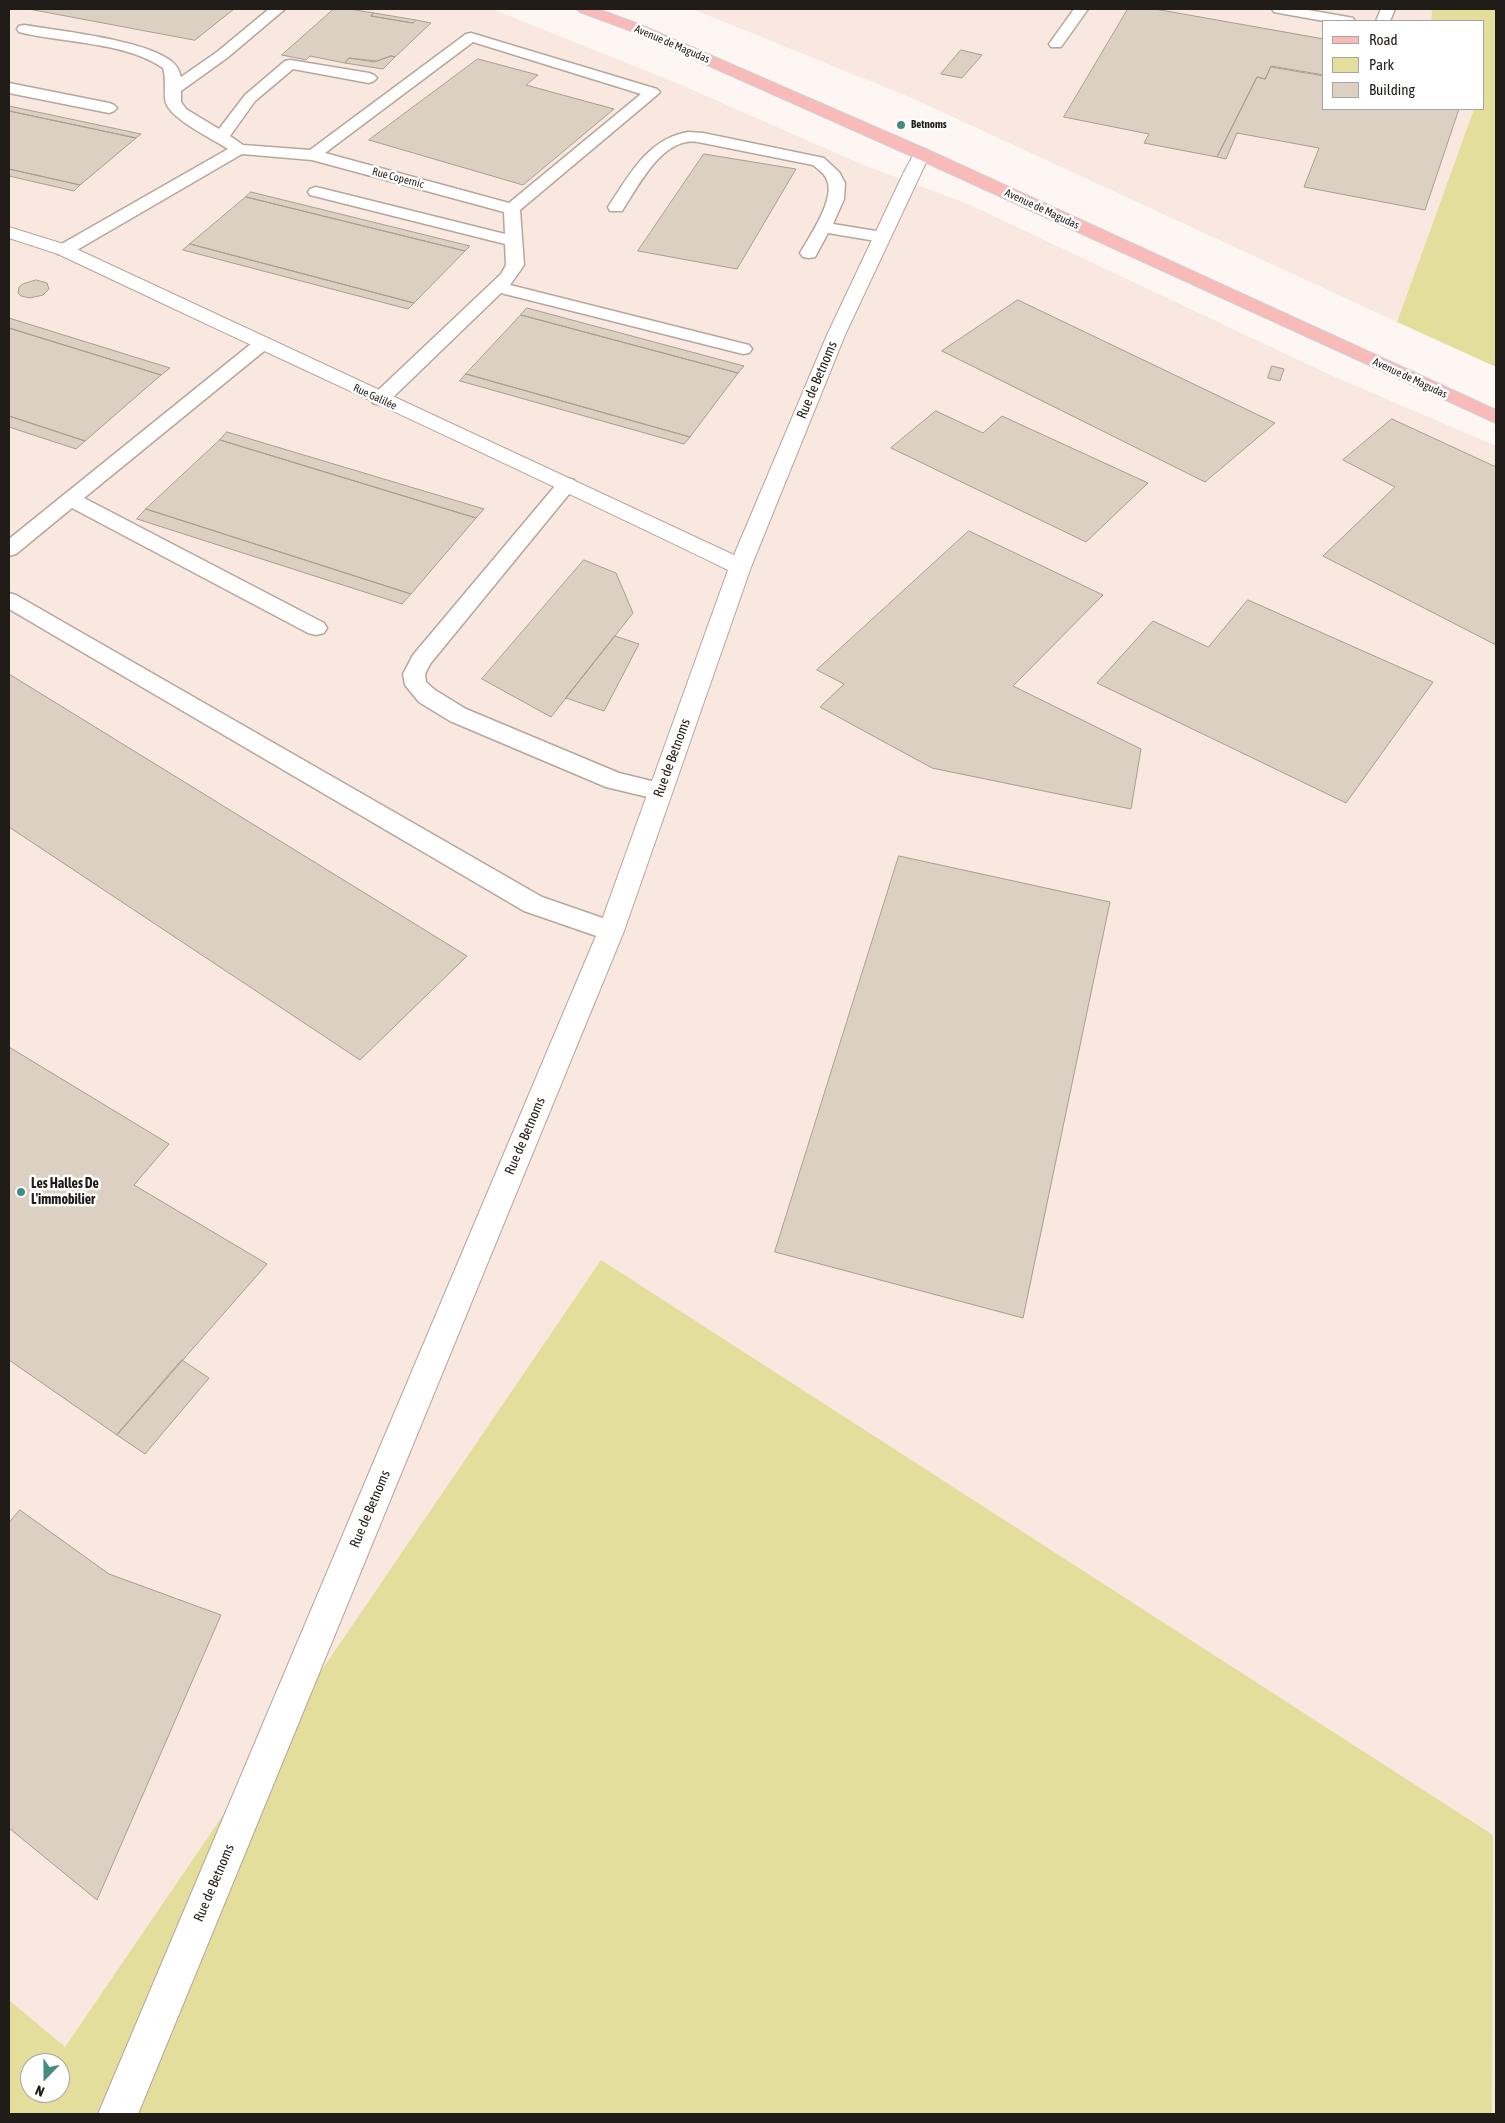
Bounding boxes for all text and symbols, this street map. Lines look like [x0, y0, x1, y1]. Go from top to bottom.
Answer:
legend [1322, 20, 1485, 110]
street label: Avenue de Magudas [632, 22, 712, 66]
text: Road [1369, 31, 1398, 48]
text: Park [1369, 56, 1394, 73]
text: Building [1369, 81, 1415, 98]
place label: Betnoms [911, 118, 947, 132]
marker: Betnoms [895, 119, 907, 131]
street label: Rue Copernic [371, 165, 425, 191]
street label: Avenue de Magudas [1003, 186, 1081, 232]
street label: Rue de Betnoms [793, 339, 841, 421]
street label: Avenue de Magudas [1371, 355, 1449, 401]
street label: Rue Galilée [351, 381, 399, 413]
street label: Rue de Betnoms [650, 716, 694, 800]
street label: Rue de Betnoms [501, 1095, 549, 1177]
place label: Les Halles De L'immobilier [31, 1176, 99, 1208]
marker: Les Halles De L'immobilier [15, 1186, 27, 1198]
street label: Rue de Betnoms [346, 1468, 394, 1550]
street label: Rue de Betnoms [190, 1842, 238, 1924]
north arrow [20, 2053, 70, 2103]
text: N [33, 2082, 47, 2100]

